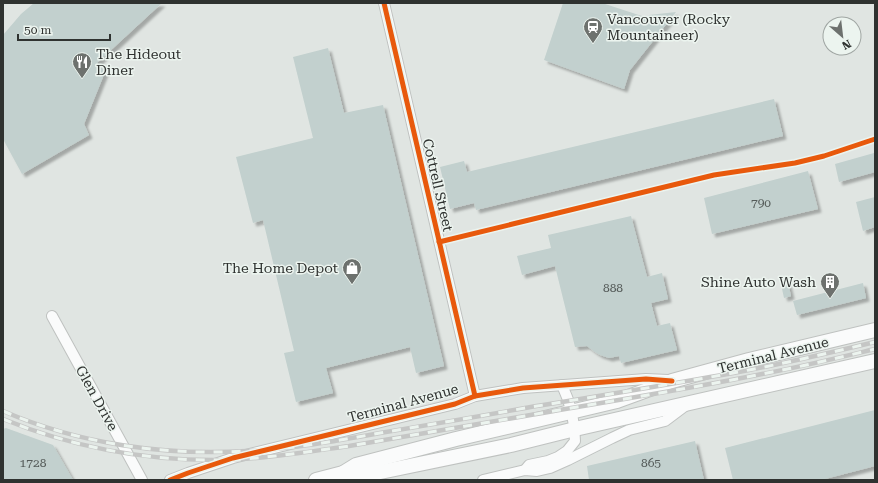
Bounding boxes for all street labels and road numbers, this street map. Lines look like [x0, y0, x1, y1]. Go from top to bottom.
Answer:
street label: Cottrell Street [420, 137, 456, 233]
street label: Terminal Avenue [716, 333, 830, 377]
street label: Glen Drive [73, 363, 122, 434]
street label: Terminal Avenue [346, 380, 460, 425]

